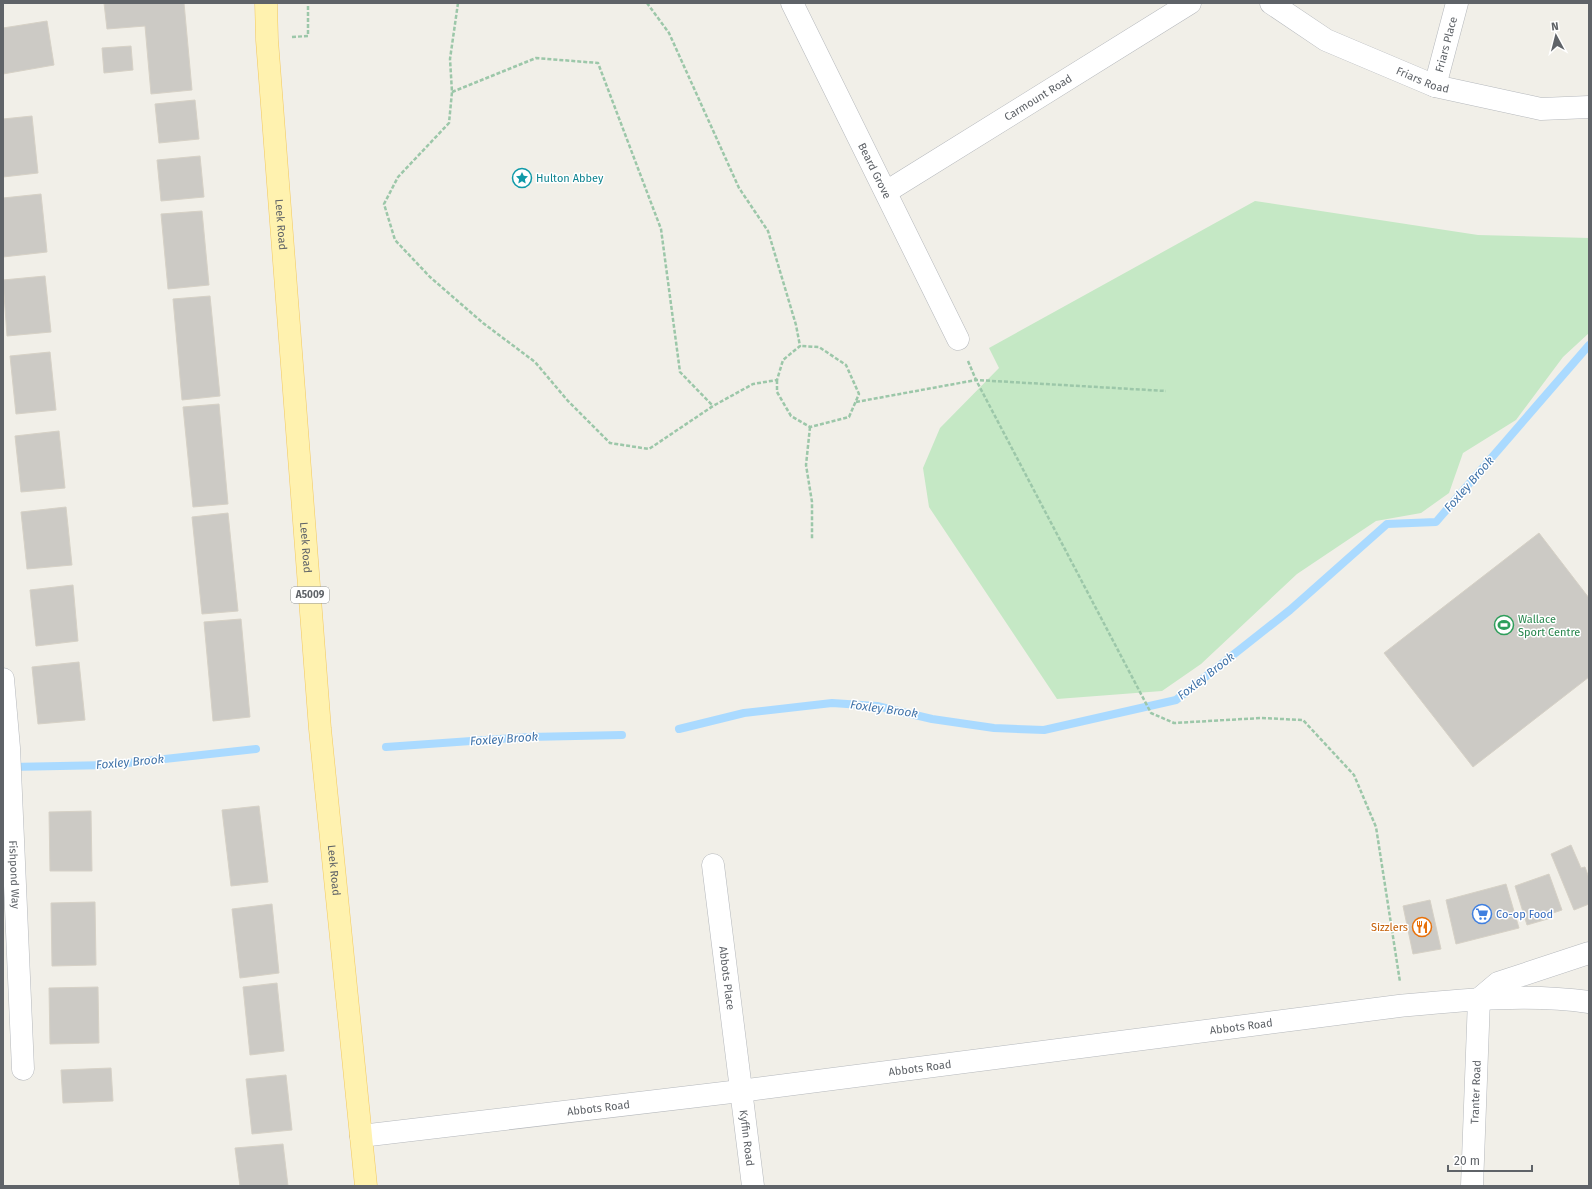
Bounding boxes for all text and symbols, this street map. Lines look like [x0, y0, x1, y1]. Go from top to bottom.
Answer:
street label: Friars Place [1432, 15, 1460, 74]
north arrow [1536, 16, 1576, 56]
text: N [1550, 20, 1559, 33]
street label: Friars Road [1394, 64, 1450, 95]
street label: Carmount Road [1002, 72, 1074, 123]
street label: Beard Grove [856, 141, 894, 201]
place icon: Hulton Abbey [511, 167, 533, 189]
place label: Hulton Abbey [536, 172, 604, 185]
street label: Leek Road [273, 198, 290, 250]
water label: Foxley Brook [1441, 453, 1497, 514]
street label: Leek Road [298, 521, 314, 573]
road number: A5009 [291, 587, 329, 603]
place label: Wallace Sport Centre [1518, 613, 1580, 639]
sports icon: Wallace Sport Centre [1493, 614, 1515, 636]
water label: Foxley Brook [1175, 649, 1238, 703]
water label: Foxley Brook [849, 697, 919, 721]
water label: Foxley Brook [469, 730, 539, 748]
water label: Foxley Brook [95, 752, 165, 772]
street label: Fishpond Way [7, 840, 23, 910]
street label: Leek Road [325, 844, 343, 896]
supermarket icon: Co-op Food [1471, 903, 1493, 925]
place label: Co-op Food [1496, 908, 1553, 921]
restaurant icon: Sizzlers [1411, 916, 1433, 938]
place label: Sizzlers [1371, 921, 1408, 934]
street label: Abbots Place [717, 945, 738, 1011]
street label: Abbots Road [1209, 1016, 1273, 1037]
street label: Abbots Road [888, 1057, 952, 1078]
street label: Tranter Road [1468, 1060, 1483, 1124]
street label: Abbots Road [566, 1098, 631, 1118]
street label: Kyffin Road [737, 1109, 757, 1167]
scale bar [1448, 1147, 1532, 1173]
text: 20 m [1454, 1154, 1480, 1168]

